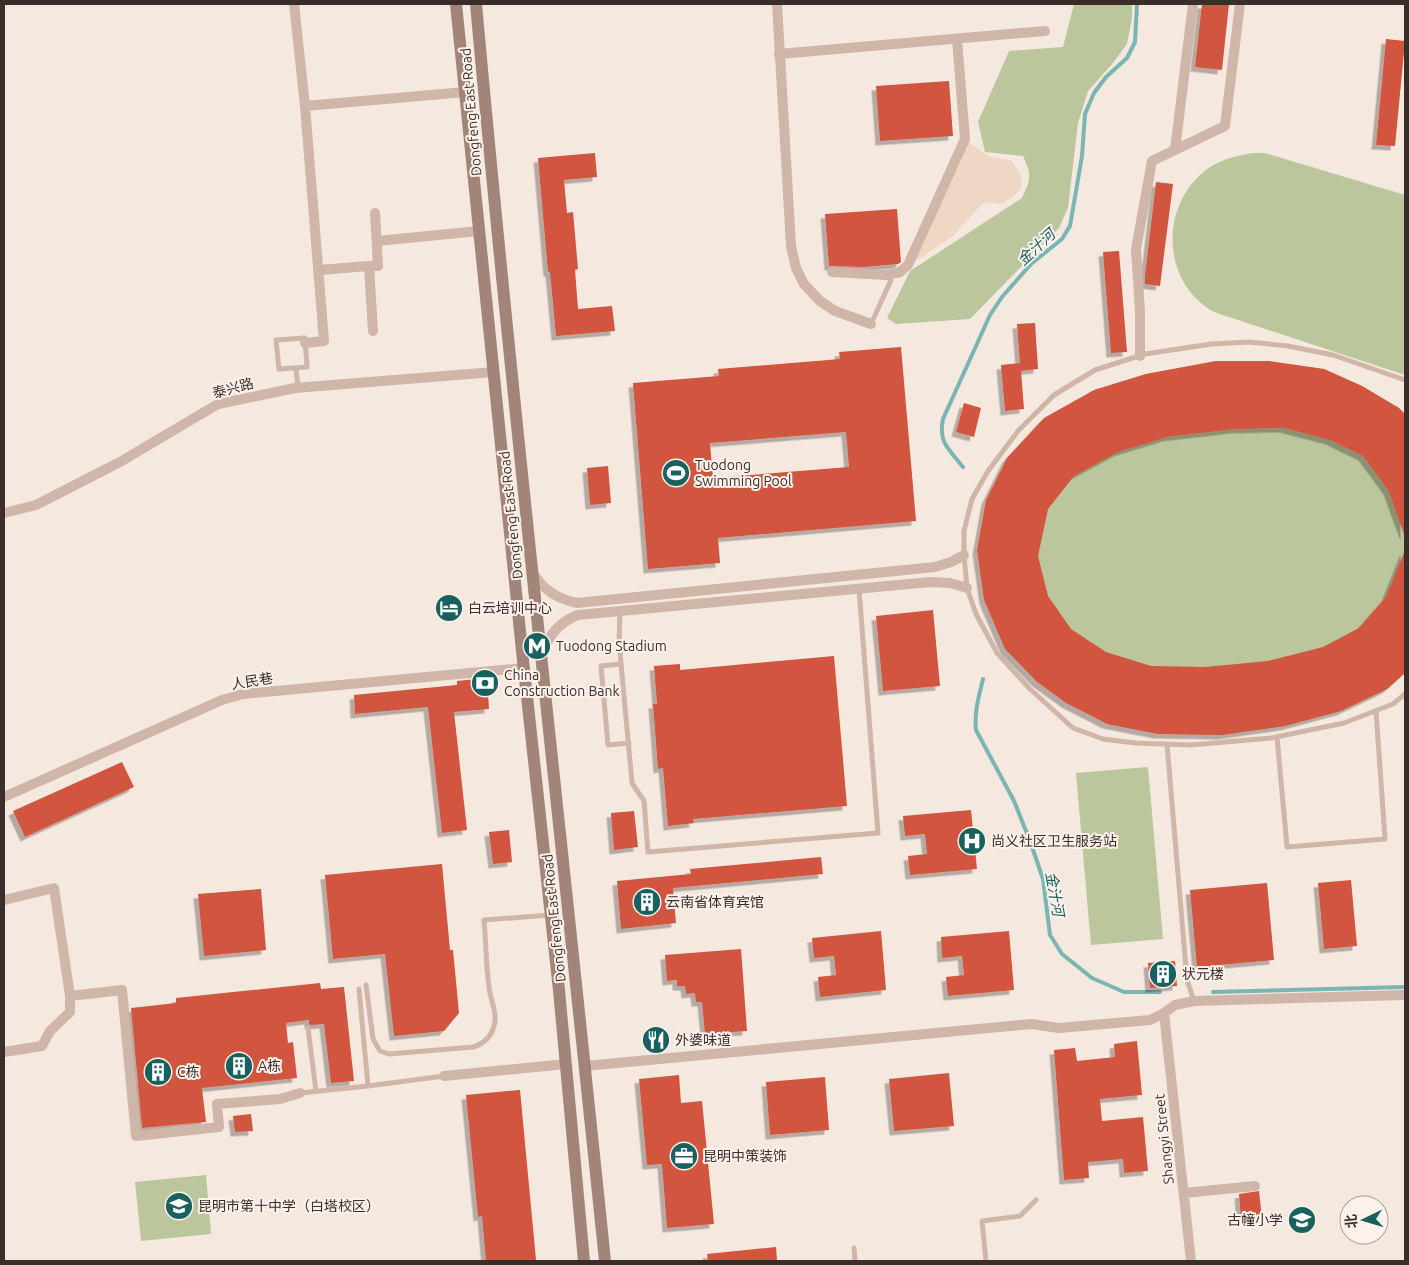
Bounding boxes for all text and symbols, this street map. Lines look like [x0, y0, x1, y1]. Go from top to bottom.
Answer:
street label: Dongfeng East Road [457, 47, 485, 177]
water label: 金汁河 [1014, 223, 1060, 269]
street label: 泰兴路 [211, 375, 255, 401]
street label: Dongfeng East Road [496, 450, 526, 580]
place label: Tuodong Swimming Pool [695, 457, 792, 489]
sports icon: Tuodong Swimming Pool [661, 458, 691, 488]
hotel icon: 白云培训中心 [434, 593, 464, 623]
place label: 白云培训中心 [468, 600, 552, 616]
metro station icon: Tuodong Stadium [522, 631, 552, 661]
place label: Tuodong Stadium [556, 638, 667, 654]
place label: China Construction Bank [504, 667, 620, 699]
bank icon: China Construction Bank [470, 668, 500, 698]
street label: 人民巷 [230, 670, 274, 692]
hospital icon: 尚义社区卫生服务站 [957, 826, 987, 856]
place label: 尚义社区卫生服务站 [991, 833, 1117, 849]
street label: Dongfeng East Road [539, 853, 569, 983]
water label: 金汁河 [1043, 870, 1068, 921]
building icon: 云南省体育宾馆 [632, 887, 662, 917]
place label: 云南省体育宾馆 [666, 894, 764, 910]
building icon: 状元楼 [1148, 959, 1178, 989]
place label: 状元楼 [1182, 966, 1224, 982]
restaurant icon: 外婆味道 [641, 1025, 671, 1055]
place label: 外婆味道 [675, 1032, 731, 1048]
building icon: A栋 [224, 1051, 254, 1081]
building icon: C栋 [143, 1057, 173, 1087]
place label: A栋 [258, 1058, 281, 1074]
place label: C栋 [177, 1064, 200, 1080]
street label: Shangyi Street [1151, 1092, 1177, 1185]
office icon: 昆明中策装饰 [669, 1141, 699, 1171]
place label: 昆明中策装饰 [703, 1148, 787, 1164]
school or university icon: 昆明市第十中学（白塔校区） [164, 1191, 194, 1221]
north arrow [1339, 1195, 1389, 1245]
place label: 昆明市第十中学（白塔校区） [198, 1198, 380, 1214]
school or university icon: 古幢小学 [1287, 1205, 1317, 1235]
place label: 古幢小学 [1227, 1212, 1283, 1228]
text: 北 [1342, 1213, 1360, 1229]

